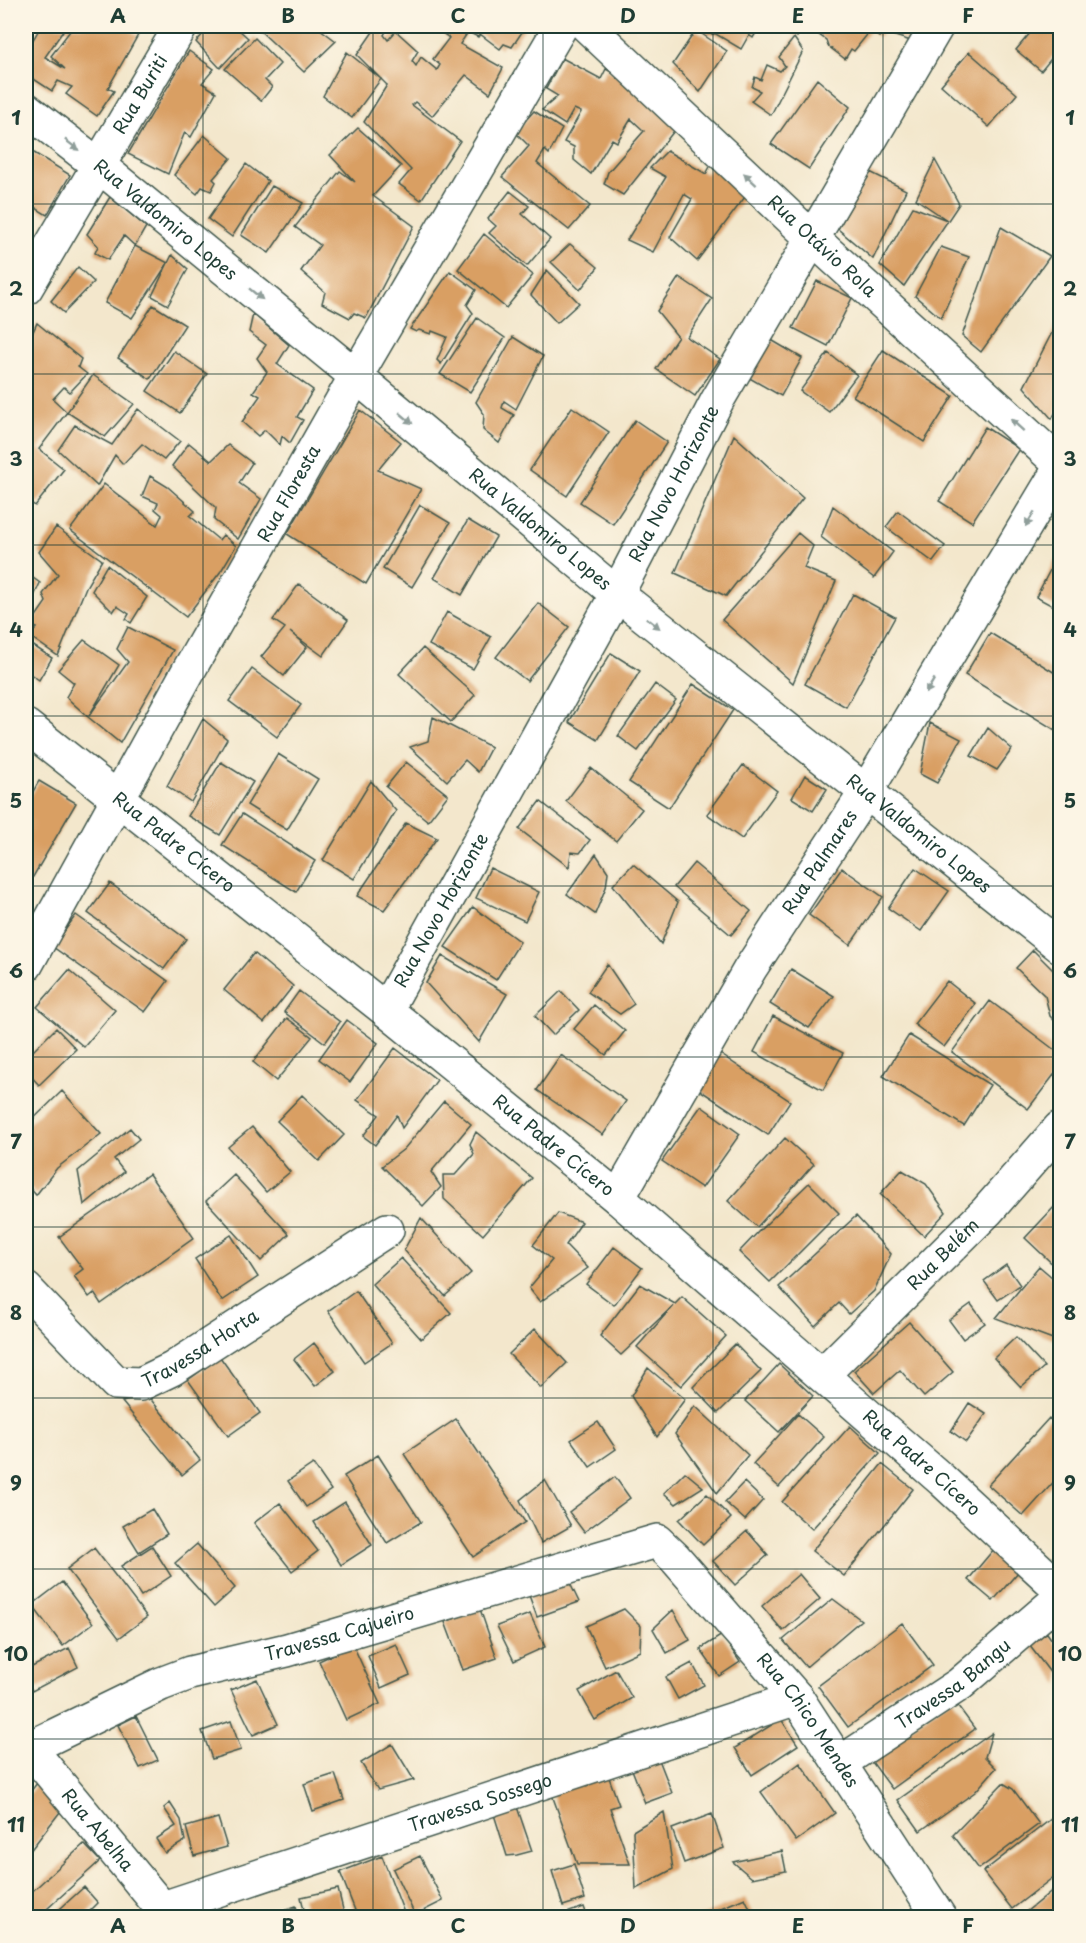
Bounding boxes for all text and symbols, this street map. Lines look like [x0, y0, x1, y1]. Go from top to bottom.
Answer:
text: A [110, 0, 126, 30]
text: B [281, 0, 295, 30]
text: C [450, 0, 466, 30]
text: D [620, 0, 636, 30]
text: E [792, 0, 804, 30]
text: F [962, 0, 974, 30]
street label: Rua Buriti [105, 49, 173, 138]
text: 1 [11, 102, 21, 132]
text: 1 [1065, 102, 1075, 132]
one-way arrow [64, 138, 79, 150]
street label: Rua Valdomiro Lopes [88, 152, 244, 286]
one-way arrow [743, 173, 758, 186]
street label: Rua Otávio Rola [762, 188, 884, 303]
text: 2 [9, 273, 23, 303]
text: 2 [1063, 273, 1077, 303]
one-way arrow [248, 288, 264, 301]
street label: Rua Novo Horizonte [621, 400, 725, 566]
one-way arrow [398, 412, 414, 425]
one-way arrow [1010, 418, 1025, 432]
street label: Rua Floresta [249, 438, 327, 546]
text: 3 [9, 443, 23, 473]
text: 3 [1063, 443, 1077, 473]
street label: Rua Valdomiro Lopes [464, 461, 618, 596]
one-way arrow [1025, 511, 1036, 527]
text: 4 [9, 614, 23, 644]
text: 4 [1063, 614, 1077, 644]
one-way arrow [645, 617, 661, 630]
one-way arrow [925, 678, 935, 695]
street label: Rua Valdomiro Lopes [841, 766, 998, 899]
street label: Rua Padre Cícero [107, 784, 242, 898]
text: 5 [10, 785, 22, 815]
text: 5 [1064, 785, 1076, 815]
street label: Rua Palmares [774, 804, 863, 919]
street label: Rua Novo Horizonte [386, 827, 494, 992]
text: 6 [9, 955, 23, 985]
text: 6 [1063, 955, 1077, 985]
street label: Rua Padre Cícero [488, 1087, 621, 1202]
text: 7 [10, 1126, 22, 1156]
text: 7 [1064, 1126, 1076, 1156]
street label: Rua Belém [900, 1211, 985, 1296]
text: 8 [10, 1297, 22, 1327]
text: 8 [1064, 1297, 1076, 1327]
street label: Travessa Horta [136, 1301, 264, 1394]
street label: Rua Padre Cícero [858, 1402, 988, 1521]
text: 9 [10, 1467, 22, 1497]
text: 9 [1064, 1467, 1076, 1497]
street label: Travessa Cajueiro [261, 1598, 417, 1667]
street label: Travessa Bangu [889, 1631, 1016, 1735]
text: 10 [4, 1638, 28, 1668]
text: 10 [1058, 1638, 1082, 1668]
street label: Rua Chico Mendes [751, 1646, 867, 1792]
street label: Travessa Sossego [404, 1765, 555, 1838]
street label: Rua Abelha [56, 1782, 142, 1877]
text: 11 [7, 1809, 25, 1839]
text: 11 [1061, 1809, 1079, 1839]
text: A [110, 1910, 126, 1940]
text: B [281, 1910, 295, 1940]
text: C [450, 1910, 466, 1940]
text: D [620, 1910, 636, 1940]
text: E [792, 1910, 804, 1940]
text: F [962, 1910, 974, 1940]

